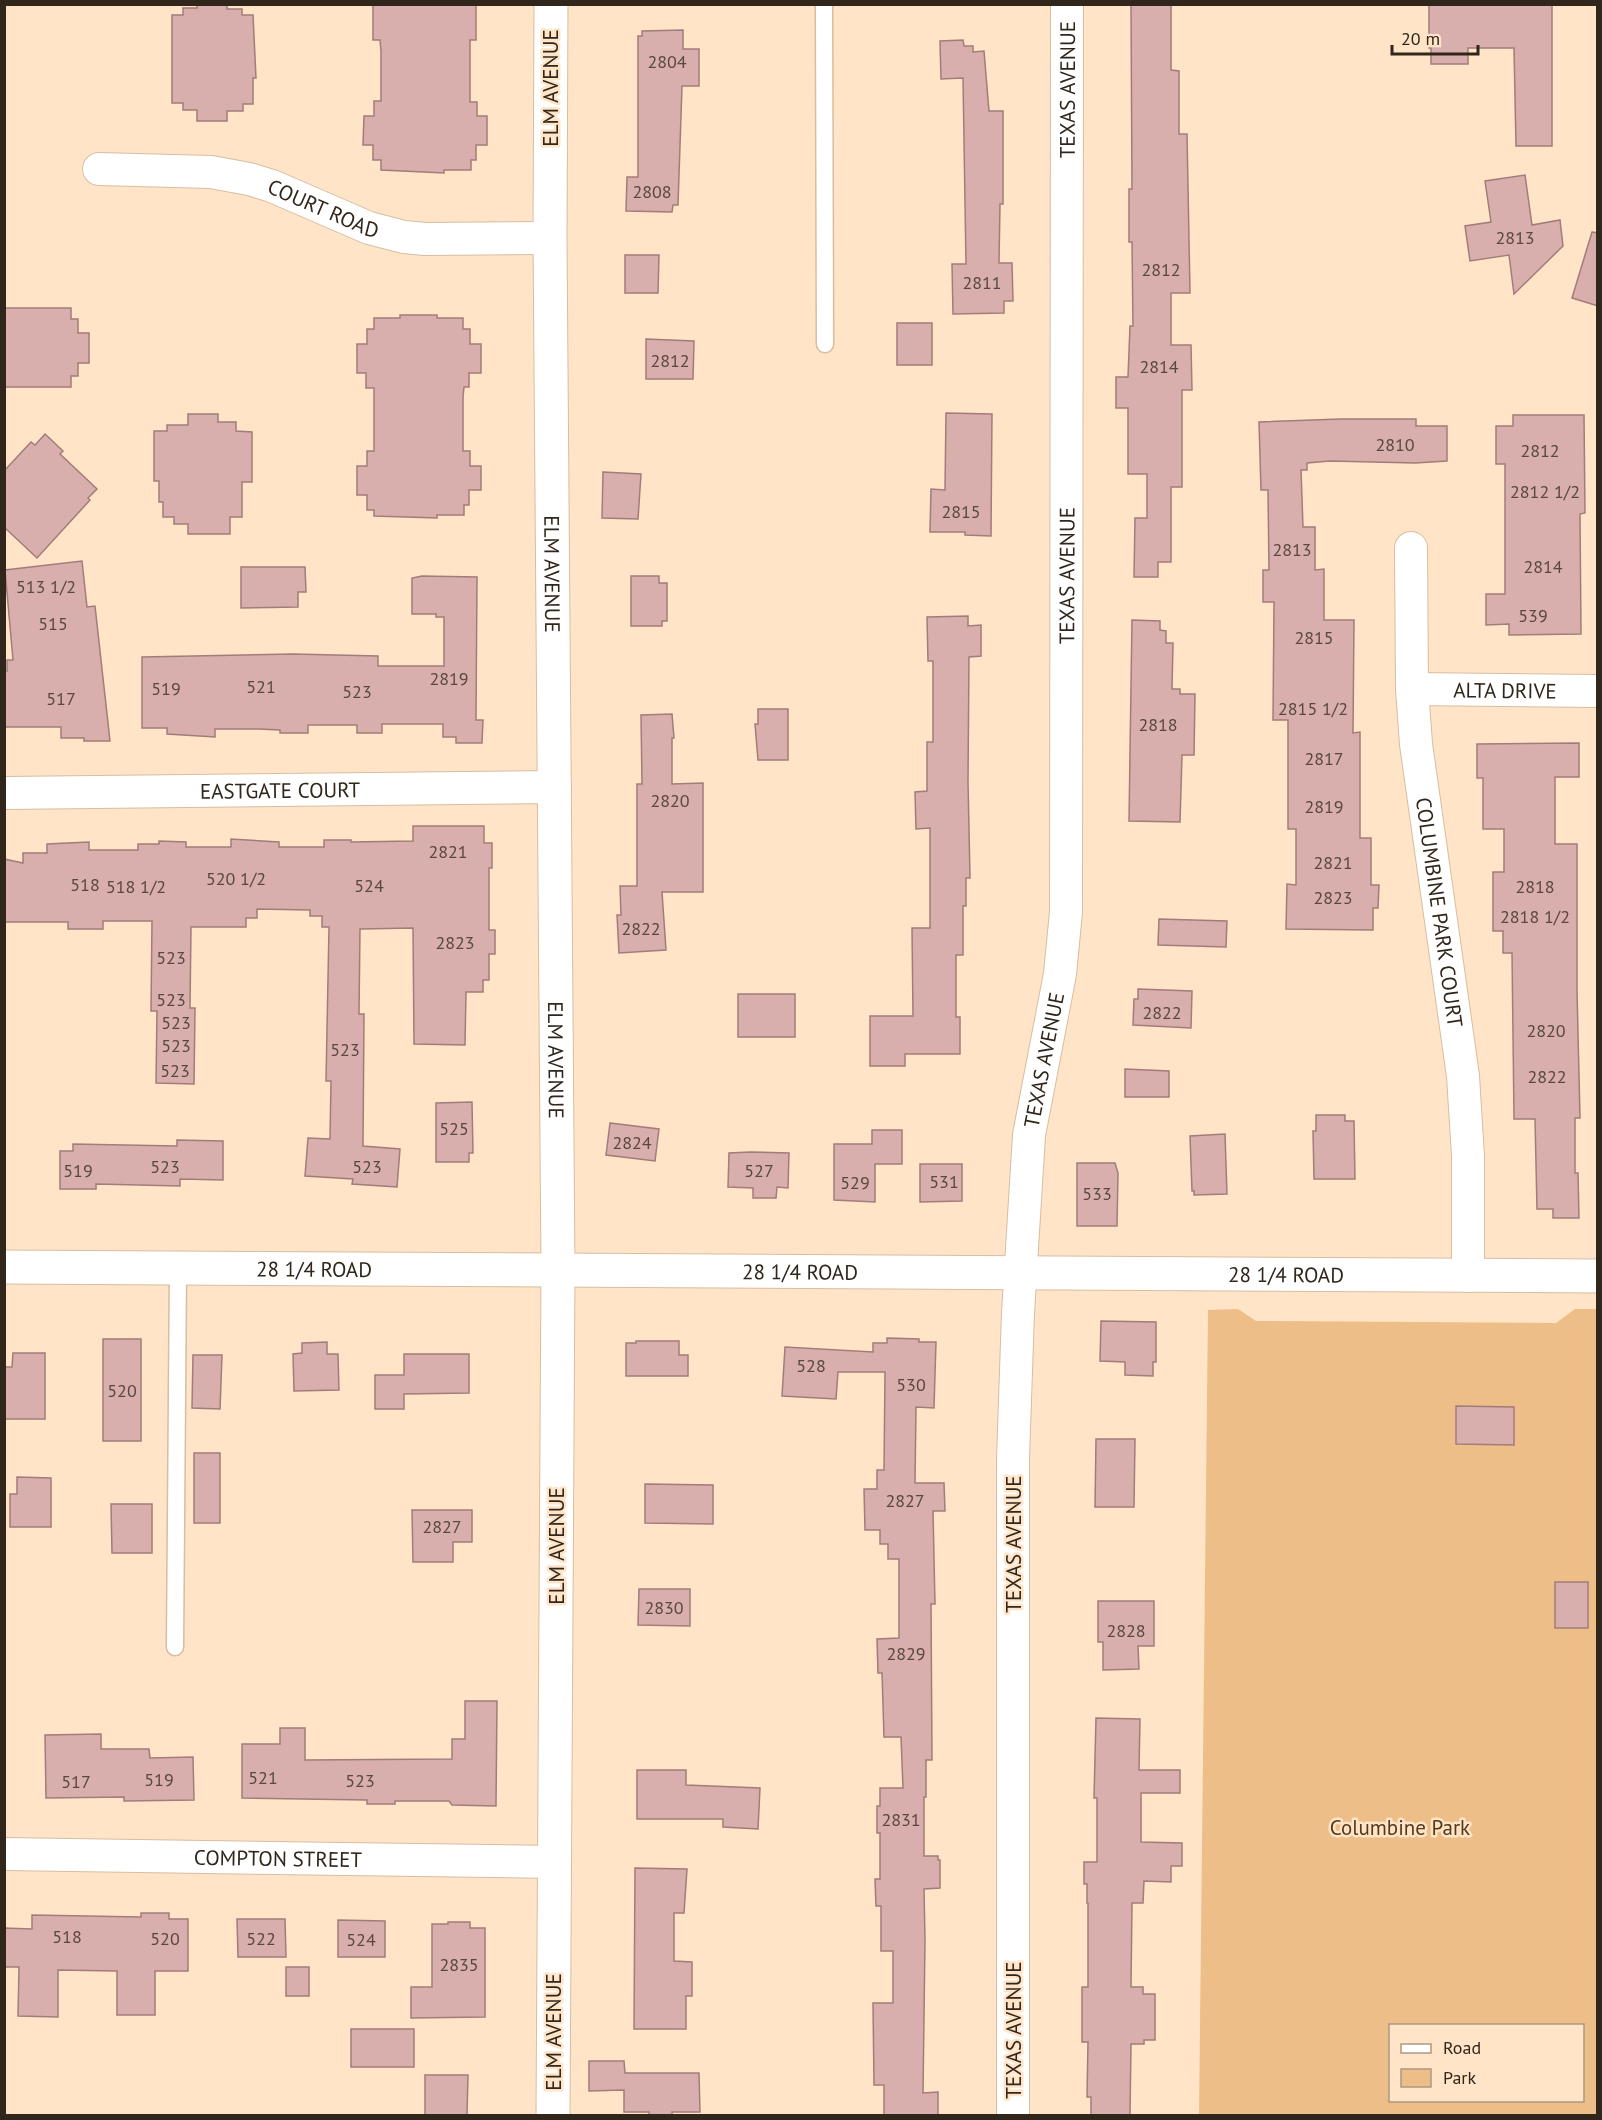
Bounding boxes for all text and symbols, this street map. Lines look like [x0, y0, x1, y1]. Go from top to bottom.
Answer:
scale bar [1392, 18, 1478, 56]
street label: TEXAS AVENUE [1053, 21, 1080, 158]
text: 20 m [1401, 27, 1440, 50]
street label: ELM AVENUE [537, 29, 564, 147]
house number: 2804 [647, 50, 687, 73]
street label: COURT ROAD [264, 172, 382, 244]
house number: 2808 [632, 180, 672, 203]
house number: 2813 [1495, 226, 1535, 249]
house number: 2812 [1141, 258, 1181, 281]
house number: 2811 [962, 271, 1002, 294]
house number: 2812 [650, 349, 690, 372]
house number: 2814 [1139, 355, 1179, 378]
house number: 2810 [1375, 433, 1415, 456]
house number: 2812 [1520, 439, 1560, 462]
house number: 2812 1/2 [1510, 480, 1580, 503]
house number: 2815 [941, 500, 981, 523]
street label: TEXAS AVENUE [1053, 507, 1080, 644]
street label: ELM AVENUE [539, 515, 567, 633]
house number: 2813 [1272, 538, 1312, 561]
house number: 2814 [1523, 555, 1563, 578]
house number: 513 1/2 [16, 575, 76, 598]
house number: 539 [1518, 604, 1548, 627]
house number: 515 [38, 612, 68, 635]
house number: 2815 [1294, 626, 1334, 649]
house number: 2819 [429, 667, 469, 690]
house number: 521 [246, 675, 276, 698]
street label: ALTA DRIVE [1453, 676, 1557, 704]
house number: 519 [151, 677, 181, 700]
house number: 523 [342, 680, 372, 703]
house number: 517 [46, 687, 76, 710]
house number: 2815 1/2 [1278, 697, 1348, 720]
house number: 2818 [1138, 713, 1178, 736]
house number: 2817 [1304, 747, 1344, 770]
street label: EASTGATE COURT [200, 776, 361, 804]
house number: 2820 [650, 789, 690, 812]
house number: 2819 [1304, 795, 1344, 818]
street label: COLUMBINE PARK COURT [1410, 796, 1469, 1029]
house number: 2821 [428, 840, 468, 863]
house number: 2821 [1313, 851, 1353, 874]
house number: 520 1/2 [206, 867, 266, 890]
house number: 518 [70, 873, 100, 896]
house number: 524 [354, 874, 384, 897]
house number: 518 1/2 [106, 875, 166, 898]
house number: 2818 [1515, 875, 1555, 898]
house number: 2823 [1313, 886, 1353, 909]
house number: 2818 1/2 [1500, 905, 1570, 928]
house number: 2822 [621, 917, 661, 940]
house number: 2823 [435, 931, 475, 954]
house number: 523 [156, 946, 186, 969]
house number: 523 [156, 988, 186, 1011]
street label: TEXAS AVENUE [1017, 990, 1070, 1130]
street label: ELM AVENUE [542, 1001, 570, 1119]
house number: 2822 [1142, 1001, 1182, 1024]
house number: 523 [161, 1011, 191, 1034]
house number: 2820 [1526, 1019, 1566, 1042]
house number: 523 [161, 1034, 191, 1057]
house number: 523 [330, 1038, 360, 1061]
house number: 523 [160, 1059, 190, 1082]
house number: 2822 [1527, 1065, 1567, 1088]
house number: 525 [439, 1117, 469, 1140]
house number: 2824 [612, 1131, 652, 1154]
house number: 523 [150, 1155, 180, 1178]
house number: 523 [352, 1155, 382, 1178]
house number: 519 [63, 1159, 93, 1182]
house number: 527 [744, 1159, 774, 1182]
house number: 531 [929, 1170, 959, 1193]
house number: 529 [840, 1171, 870, 1194]
house number: 533 [1082, 1182, 1112, 1205]
street label: 28 1/4 ROAD [256, 1255, 372, 1283]
street label: 28 1/4 ROAD [742, 1258, 858, 1285]
street label: 28 1/4 ROAD [1228, 1260, 1344, 1288]
house number: 528 [796, 1354, 826, 1377]
house number: 530 [896, 1373, 926, 1396]
house number: 520 [107, 1379, 137, 1402]
street label: TEXAS AVENUE [1000, 1475, 1027, 1613]
street label: ELM AVENUE [543, 1487, 570, 1605]
house number: 2827 [885, 1489, 925, 1512]
house number: 2827 [422, 1515, 462, 1538]
house number: 2830 [644, 1596, 684, 1619]
house number: 2828 [1106, 1619, 1146, 1642]
house number: 2829 [886, 1642, 926, 1665]
house number: 521 [248, 1766, 278, 1789]
house number: 519 [144, 1768, 174, 1791]
house number: 523 [345, 1769, 375, 1792]
house number: 517 [61, 1770, 91, 1793]
house number: 2831 [881, 1808, 921, 1831]
park label: Columbine Park [1330, 1814, 1470, 1841]
street label: COMPTON STREET [194, 1843, 363, 1873]
house number: 518 [52, 1925, 82, 1948]
house number: 520 [150, 1927, 180, 1950]
house number: 522 [246, 1927, 276, 1950]
house number: 524 [346, 1928, 376, 1951]
house number: 2835 [439, 1953, 479, 1976]
street label: TEXAS AVENUE [1000, 1961, 1027, 2099]
street label: ELM AVENUE [540, 1973, 567, 2091]
legend [1389, 2024, 1584, 2102]
text: Road [1443, 2036, 1481, 2059]
text: Park [1443, 2066, 1476, 2089]

